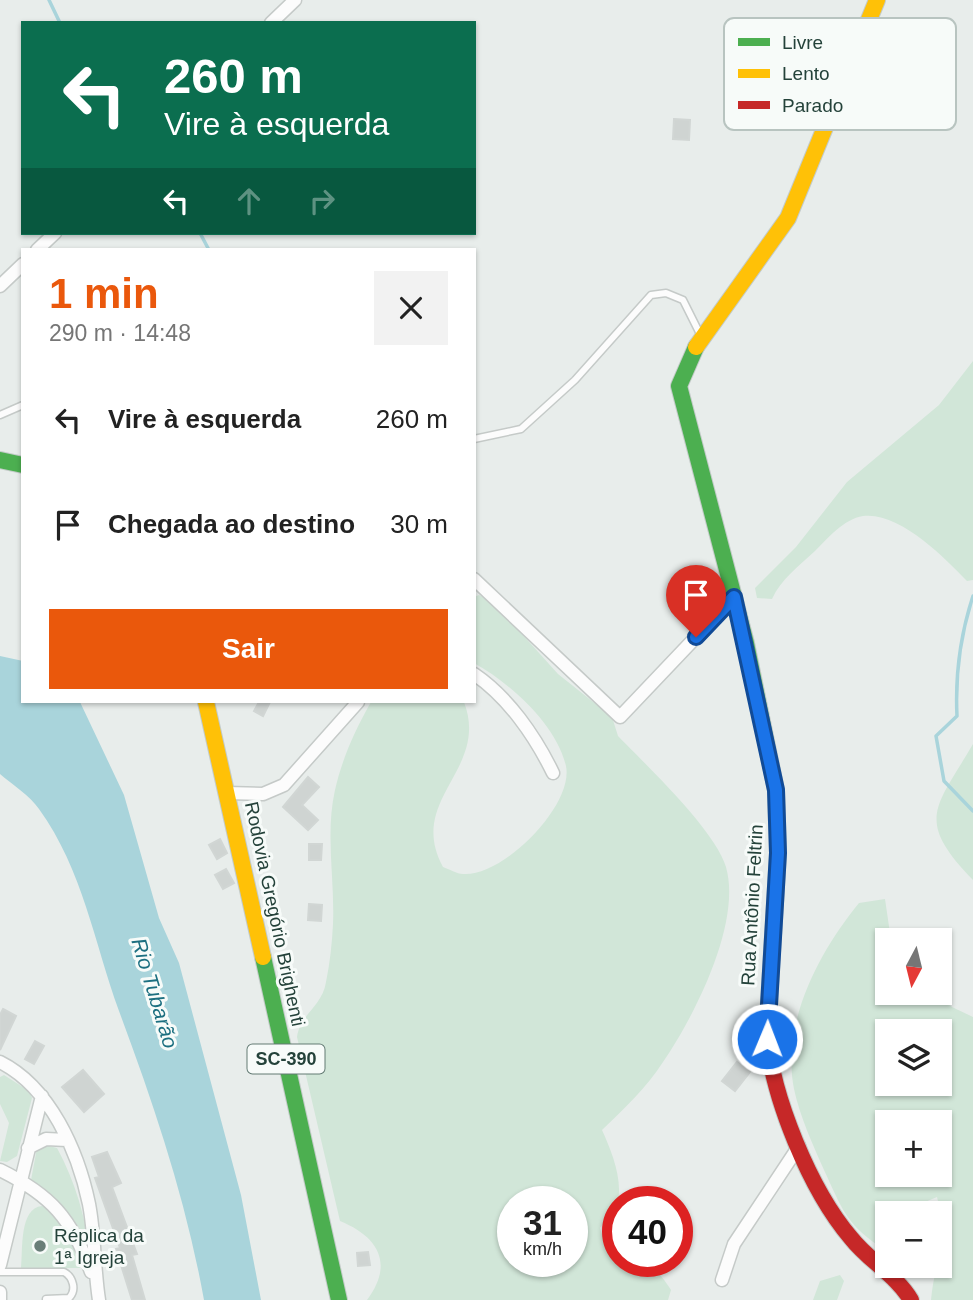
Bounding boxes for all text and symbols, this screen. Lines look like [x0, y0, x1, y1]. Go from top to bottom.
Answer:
legend [724, 18, 956, 130]
text: Livre [782, 32, 823, 53]
icon: left [49, 49, 140, 140]
text: 260 m [164, 49, 303, 103]
text: Lento [782, 63, 830, 84]
text: Parado [782, 95, 843, 116]
text: Vire à esquerda [164, 106, 389, 142]
icon: left [157, 182, 195, 220]
icon: ahead [230, 182, 268, 220]
icon: right [303, 182, 341, 220]
text: 1 min [49, 270, 159, 317]
button: close [374, 271, 448, 345]
text: 290 m · 14:48 [49, 320, 191, 346]
icon: left [49, 401, 87, 439]
text: Vire à esquerda [108, 404, 301, 434]
text: 260 m [376, 404, 448, 434]
icon: arrive [49, 506, 87, 544]
text: Chegada ao destino [108, 509, 355, 539]
text: 30 m [390, 509, 448, 539]
pin [666, 565, 726, 637]
icon: arrive [677, 576, 715, 614]
button: Sair [49, 609, 448, 689]
street label: Rodovia Gregório Brighenti [241, 800, 309, 1028]
street label: Rua Antônio Feltrin [737, 824, 767, 986]
north arrow [875, 928, 952, 1004]
map controls [875, 928, 952, 1278]
water label: Rio Tubarão [127, 935, 183, 1051]
position arrow [730, 1002, 804, 1076]
button: layers [875, 1019, 952, 1096]
road number: SC-390 [247, 1044, 324, 1074]
button: + [875, 1110, 952, 1187]
speed limit sign: 40 [602, 1186, 693, 1277]
button: − [875, 1201, 952, 1278]
text: 31 [523, 1203, 562, 1242]
place label: Réplica da 1ª Igreja [54, 1225, 144, 1268]
marker: Réplica da 1ª Igreja [32, 1238, 48, 1254]
text: km/h [523, 1239, 562, 1259]

